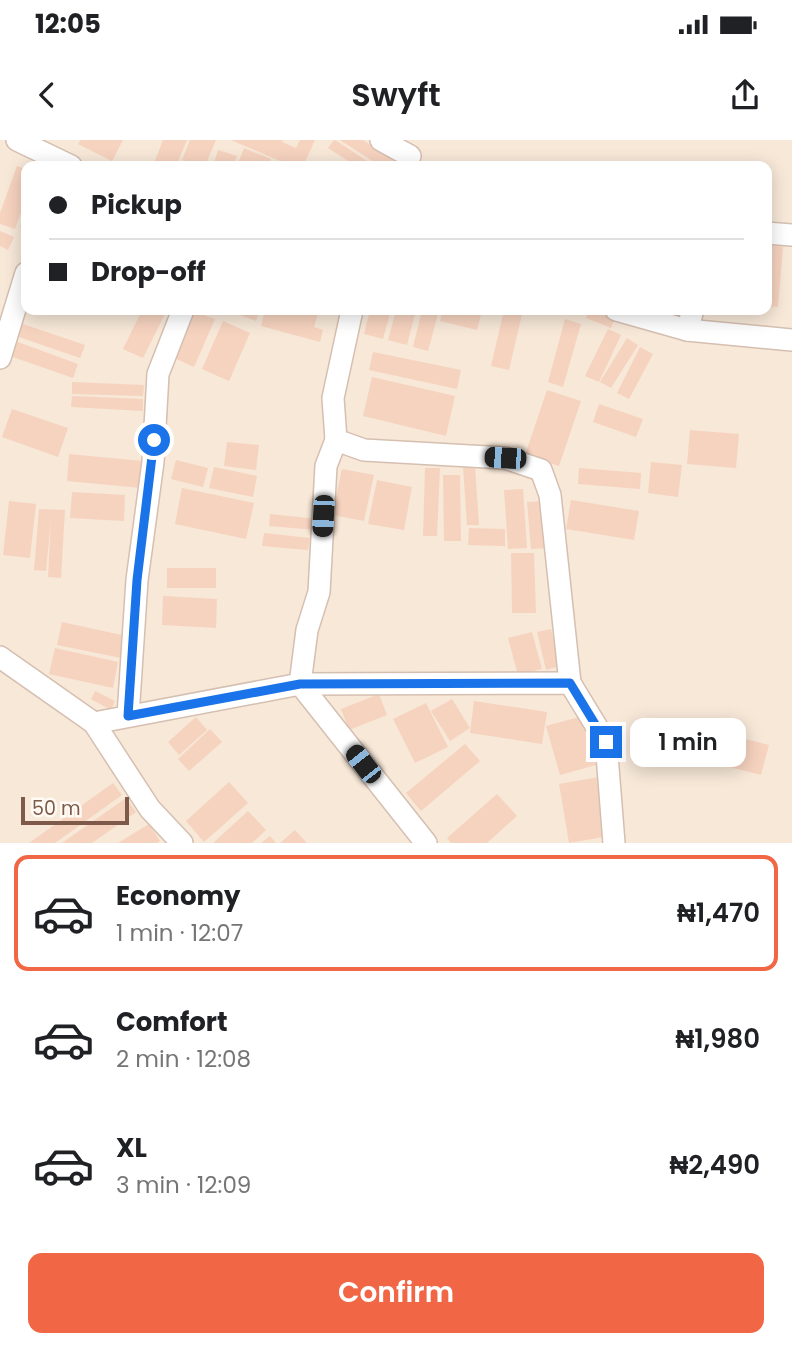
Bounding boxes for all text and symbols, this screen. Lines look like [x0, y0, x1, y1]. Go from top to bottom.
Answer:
text: 12:05 [35, 6, 101, 42]
text: Swyft [351, 72, 441, 117]
icon: back [28, 76, 66, 114]
icon: share [726, 76, 764, 114]
text: Pickup [91, 187, 182, 223]
text: Drop-off [91, 254, 206, 290]
route start [138, 424, 170, 456]
car [484, 446, 527, 470]
car [312, 494, 335, 538]
callout: 1 min [630, 718, 746, 766]
route end [590, 726, 622, 758]
text: 1 min [658, 726, 718, 758]
car [342, 741, 385, 787]
scale bar [21, 794, 130, 826]
text: 50 m [32, 795, 81, 822]
text: Economy [116, 878, 240, 914]
icon: car [32, 882, 95, 945]
text: ₦1,470 [677, 895, 760, 931]
text: 1 min · 12:07 [116, 917, 243, 949]
text: Comfort [116, 1004, 228, 1040]
icon: car [32, 1008, 95, 1071]
text: ₦1,980 [675, 1021, 760, 1057]
text: 2 min · 12:08 [116, 1043, 251, 1075]
text: XL [116, 1130, 147, 1166]
icon: car [32, 1134, 95, 1197]
text: ₦2,490 [669, 1147, 760, 1183]
text: 3 min · 12:09 [116, 1169, 251, 1201]
button: Confirm [28, 1253, 764, 1333]

